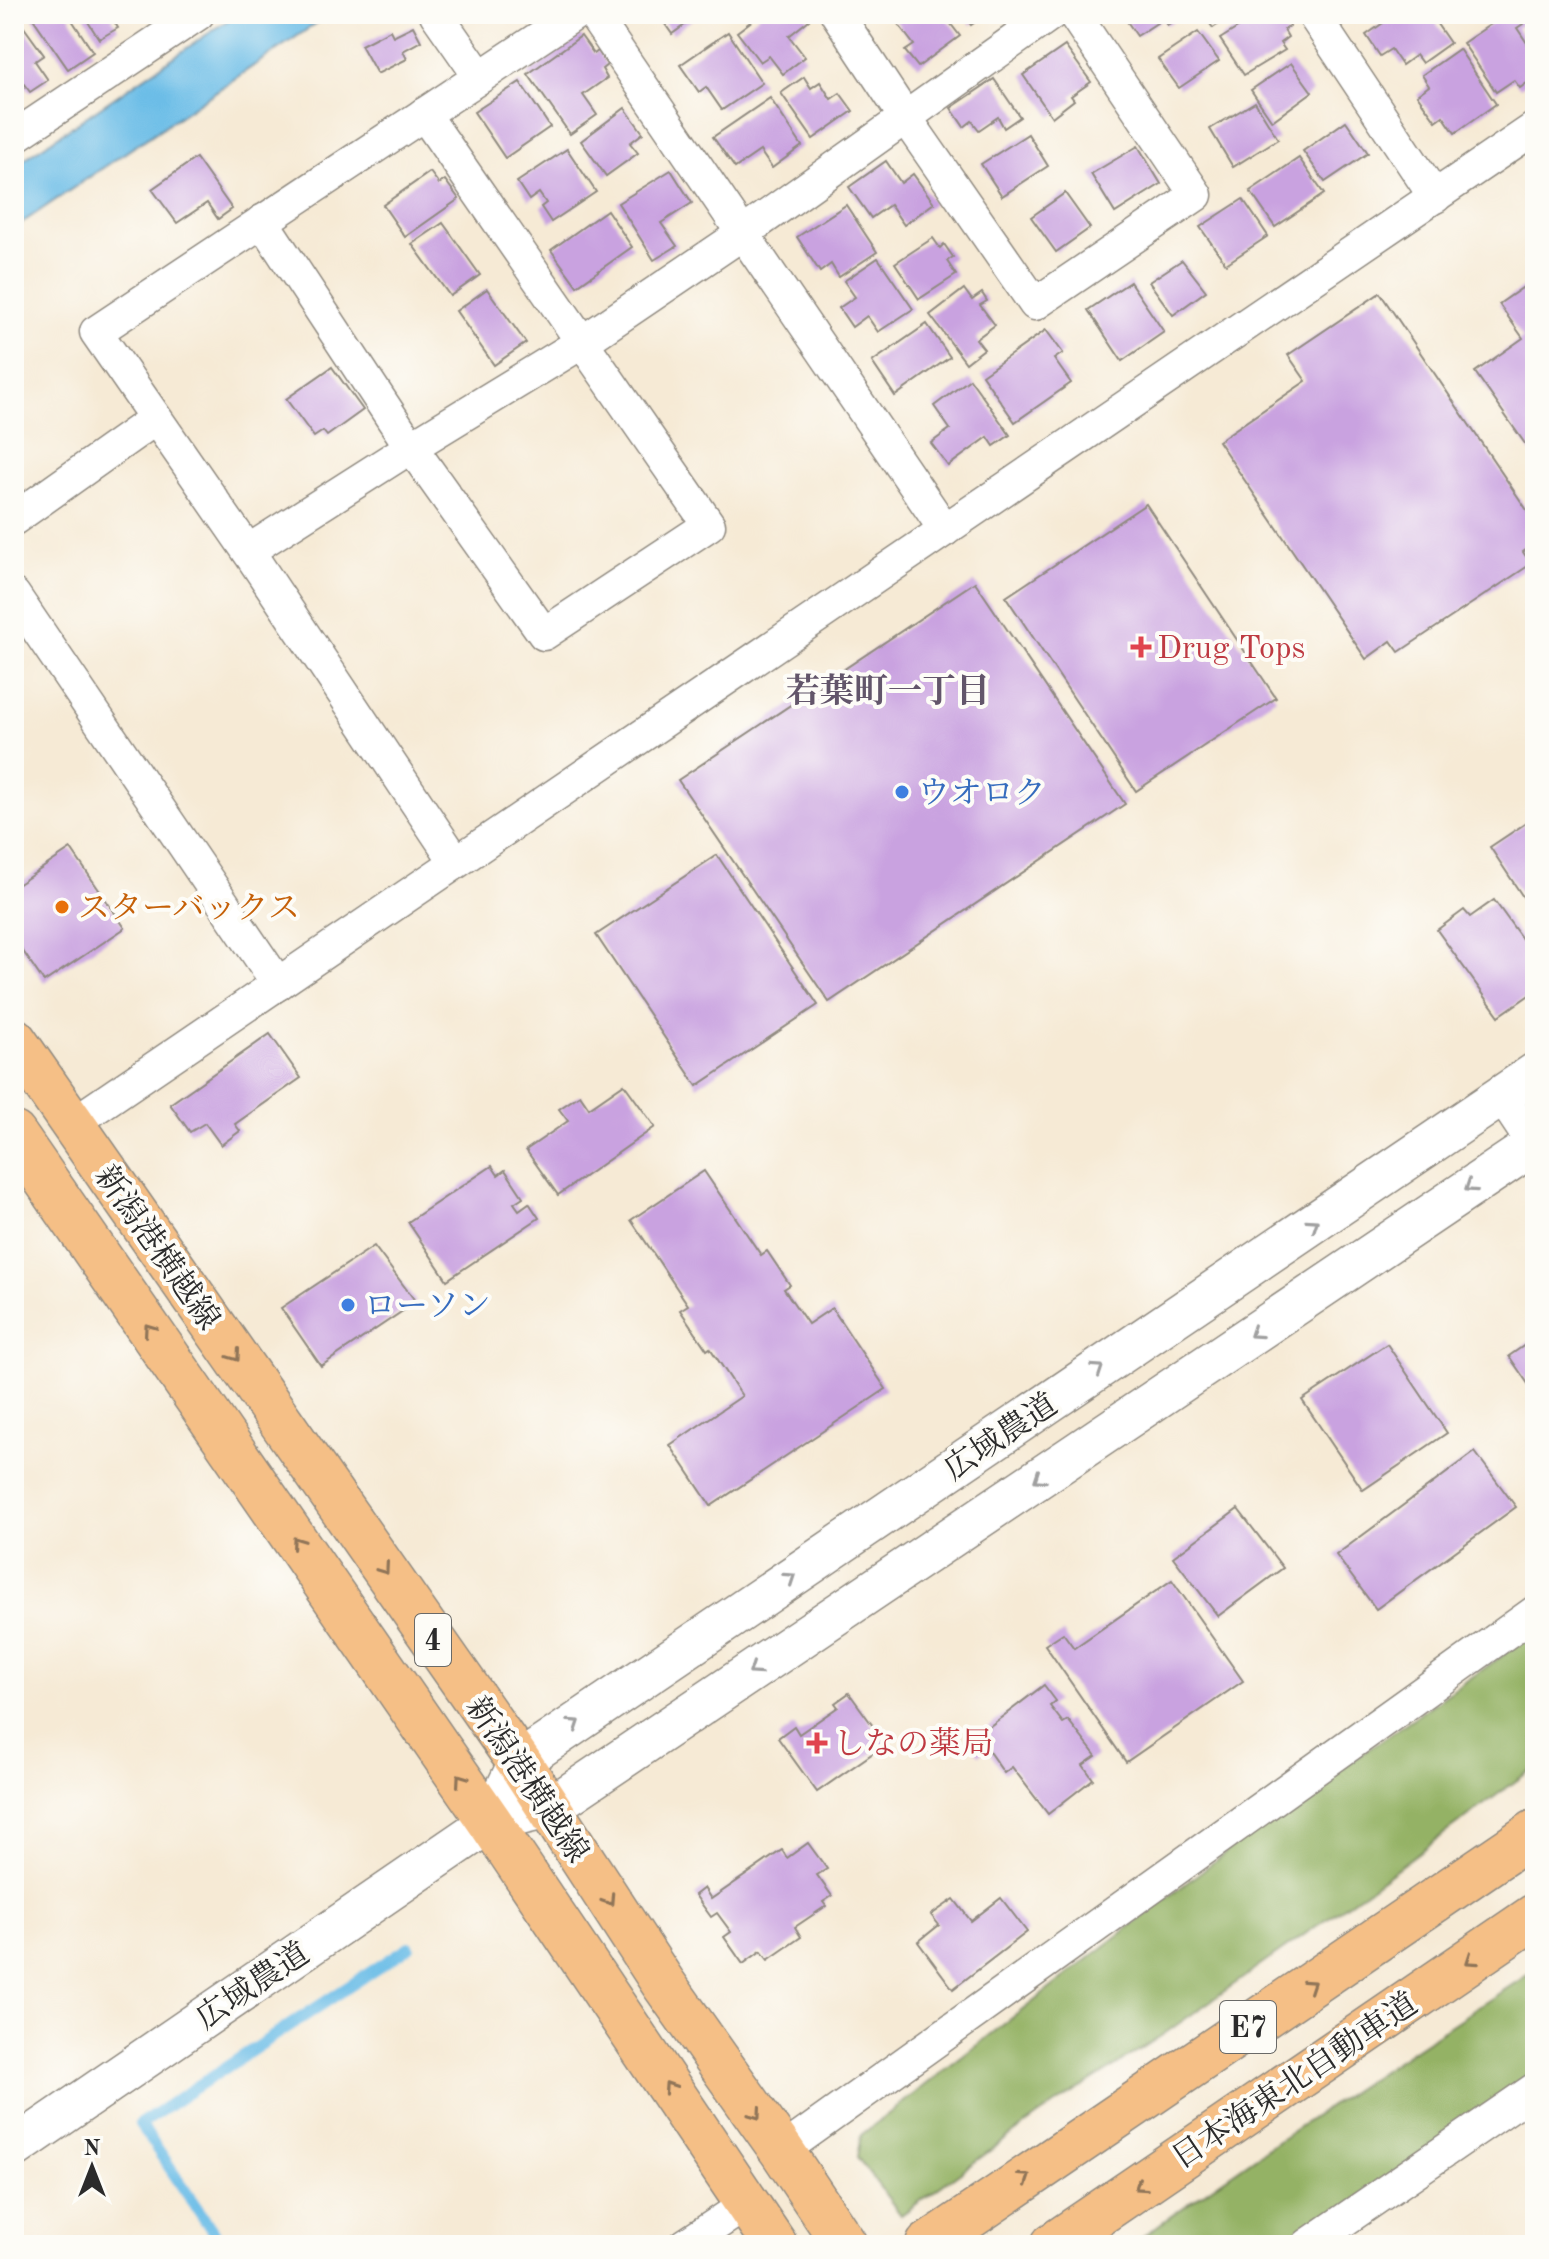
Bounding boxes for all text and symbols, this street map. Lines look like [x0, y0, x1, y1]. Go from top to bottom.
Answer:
place label: Drug Tops [1157, 634, 1305, 666]
marker: Drug Tops [1132, 638, 1150, 656]
district label: 若葉町一丁目 [786, 673, 990, 710]
place label: ウオロク [918, 778, 1046, 811]
marker: ウオロク [893, 783, 911, 801]
place label: スターバックス [78, 893, 300, 926]
marker: スターバックス [53, 898, 71, 916]
street label: 新潟港横越線 [87, 1159, 226, 1337]
one-way arrow [1465, 1178, 1479, 1193]
one-way arrow [1305, 1218, 1319, 1233]
place label: ローソン [364, 1292, 491, 1324]
marker: ローソン [339, 1296, 357, 1314]
one-way arrow [144, 1323, 159, 1337]
one-way arrow [1249, 1323, 1263, 1338]
one-way arrow [225, 1348, 240, 1362]
one-way arrow [1089, 1364, 1104, 1379]
street label: 広域農道 [938, 1387, 1064, 1488]
one-way arrow [1034, 1468, 1048, 1483]
one-way arrow [292, 1537, 307, 1551]
one-way arrow [374, 1561, 389, 1575]
one-way arrow [782, 1573, 796, 1588]
road number: 4 [415, 1614, 451, 1666]
one-way arrow [748, 1661, 763, 1676]
street label: 新潟港横越線 [459, 1690, 595, 1869]
one-way arrow [566, 1719, 581, 1734]
place label: しなの薬局 [833, 1726, 993, 1762]
marker: しなの薬局 [808, 1734, 826, 1752]
one-way arrow [456, 1774, 471, 1788]
one-way arrow [599, 1891, 614, 1906]
street label: 広域農道 [190, 1936, 316, 2037]
one-way arrow [1465, 1950, 1479, 1965]
one-way arrow [1301, 1980, 1315, 1995]
street label: 日本海東北自動車道 [1165, 1985, 1424, 2176]
road number: E7 [1220, 2001, 1276, 2053]
one-way arrow [664, 2082, 679, 2096]
one-way arrow [746, 2106, 761, 2120]
north arrow [52, 2127, 132, 2207]
text: N [84, 2138, 101, 2160]
one-way arrow [1016, 2173, 1030, 2188]
one-way arrow [1135, 2176, 1149, 2191]

